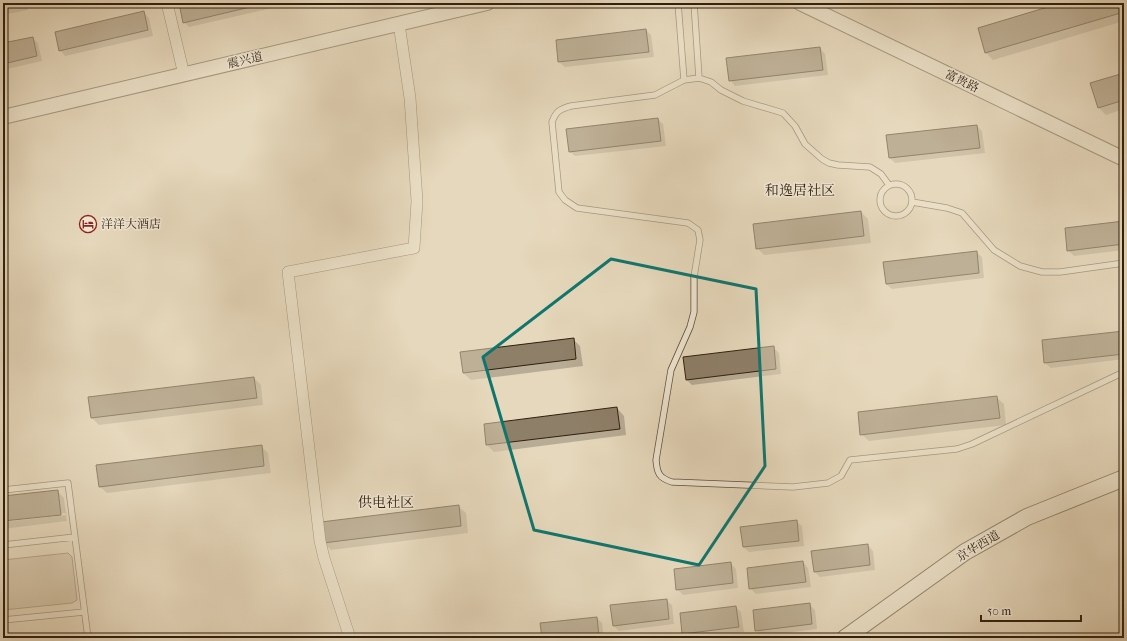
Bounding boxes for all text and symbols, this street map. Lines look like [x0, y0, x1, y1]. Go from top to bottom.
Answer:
street label: 震兴道 [226, 49, 264, 71]
street label: 富贵路 [943, 67, 981, 95]
district label: 和逸居社区 [765, 182, 835, 199]
hotel icon: 洋洋大酒店 [78, 214, 98, 234]
place label: 洋洋大酒店 [101, 217, 161, 231]
district label: 供电社区 [358, 494, 414, 511]
street label: 京华西道 [954, 528, 1002, 564]
scale bar [981, 597, 1081, 623]
text: 50 m [987, 604, 1011, 618]

